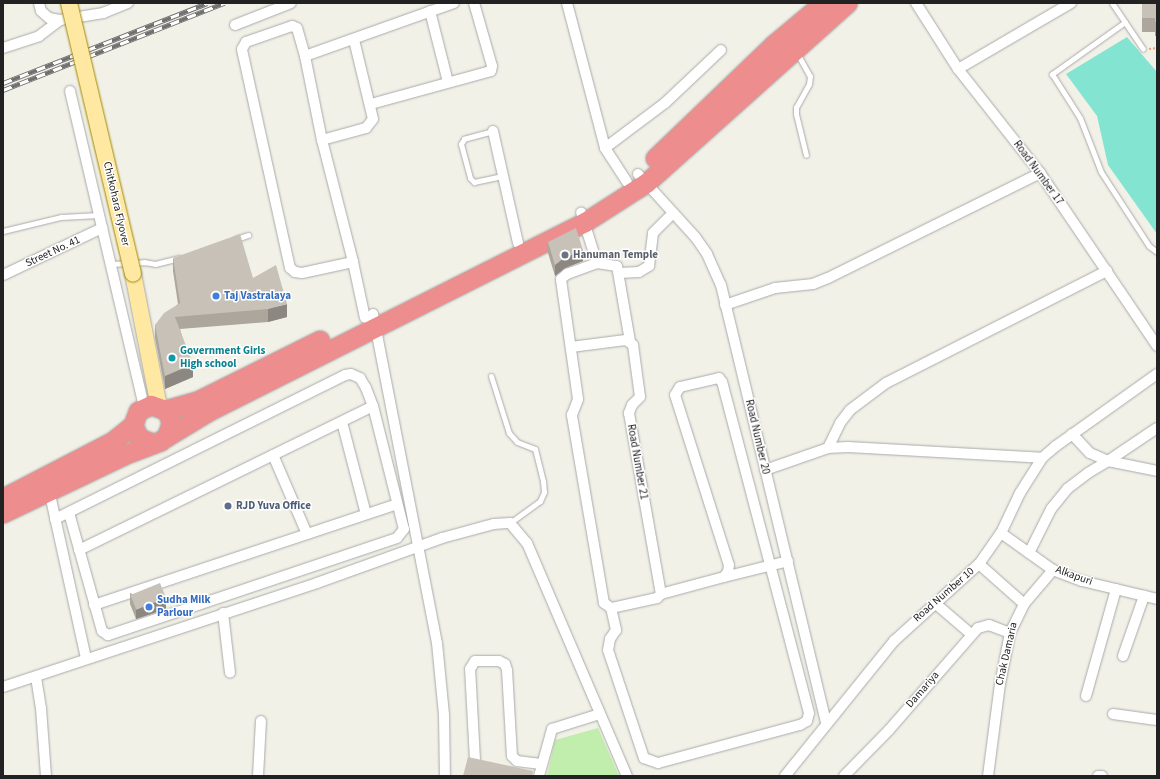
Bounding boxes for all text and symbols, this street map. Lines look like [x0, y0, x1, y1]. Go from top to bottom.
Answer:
street label: Road Number 17 [1010, 138, 1066, 208]
street label: Chitkohara Flyover [100, 160, 132, 248]
street label: Street No. 41 [24, 234, 82, 270]
place label: Hanuman Temple [573, 248, 658, 262]
marker: Hanuman Temple [560, 250, 570, 260]
place label: Taj Vastralaya [224, 289, 291, 303]
marker: Taj Vastralaya [211, 291, 221, 301]
place label: Government Girls High school [180, 345, 265, 371]
marker: Government Girls High school [167, 353, 177, 363]
street label: Road Number 20 [742, 398, 772, 476]
street label: Road Number 21 [624, 423, 650, 501]
place label: RJD Yuva Office [236, 499, 311, 513]
marker: RJD Yuva Office [223, 501, 233, 511]
street label: Alkapuri [1054, 563, 1094, 589]
street label: Road Number 10 [911, 565, 977, 625]
place label: Sudha Milk Parlour [157, 594, 211, 620]
marker: Sudha Milk Parlour [144, 602, 154, 612]
street label: Chak Damaria [993, 621, 1021, 687]
street label: Damariya [904, 669, 942, 711]

